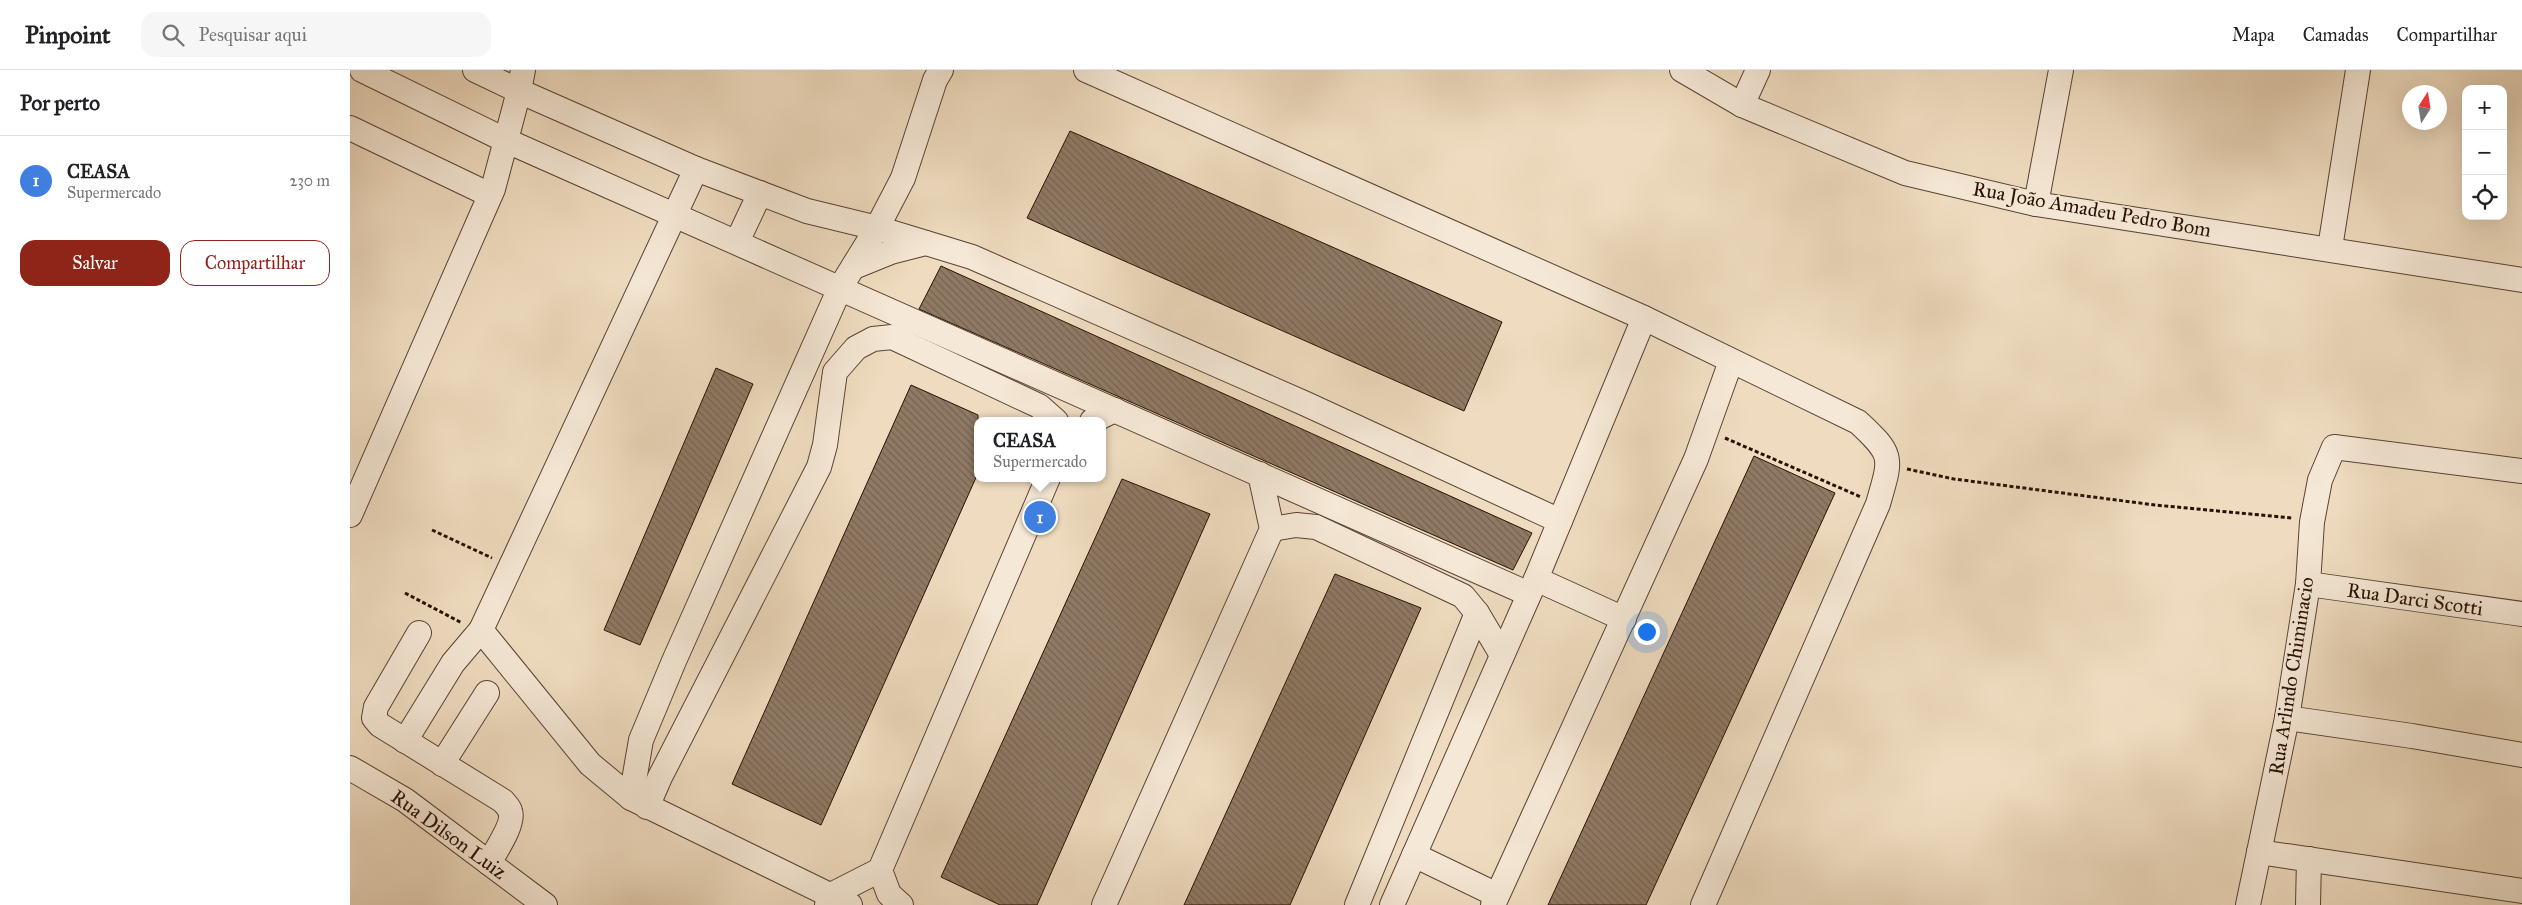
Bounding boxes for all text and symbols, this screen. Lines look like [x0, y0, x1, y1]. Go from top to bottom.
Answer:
search box [141, 12, 491, 57]
text: Pinpoint [25, 20, 111, 50]
icon: search [159, 21, 187, 49]
text: Pesquisar aqui [199, 23, 307, 46]
text: Mapa [2232, 24, 2275, 46]
text: Camadas [2303, 24, 2369, 46]
text: Compartilhar [2397, 24, 2497, 46]
north arrow [2402, 85, 2447, 130]
map controls [2462, 85, 2507, 220]
button: + [2462, 85, 2507, 130]
text: Por perto [20, 90, 100, 116]
button: − [2462, 130, 2507, 175]
text: CEASA [67, 160, 130, 183]
text: 1 [33, 171, 39, 190]
text: 230 m [290, 171, 330, 190]
button: locate [2462, 175, 2507, 220]
street label: Rua João Amadeu Pedro Bom [1971, 176, 2213, 243]
text: Supermercado [67, 183, 161, 202]
button: Salvar [20, 240, 170, 286]
button: Compartilhar [180, 240, 330, 286]
popup [974, 417, 1106, 482]
text: CEASA [993, 429, 1056, 452]
text: Supermercado [993, 452, 1087, 471]
pin: 1 [1024, 498, 1056, 536]
street label: Rua Arlindo Chiminacio [2263, 575, 2319, 777]
street label: Rua Darci Scotti [2345, 578, 2485, 620]
your location [1634, 619, 1660, 645]
street label: Rua Dilson Luiz [387, 784, 511, 884]

